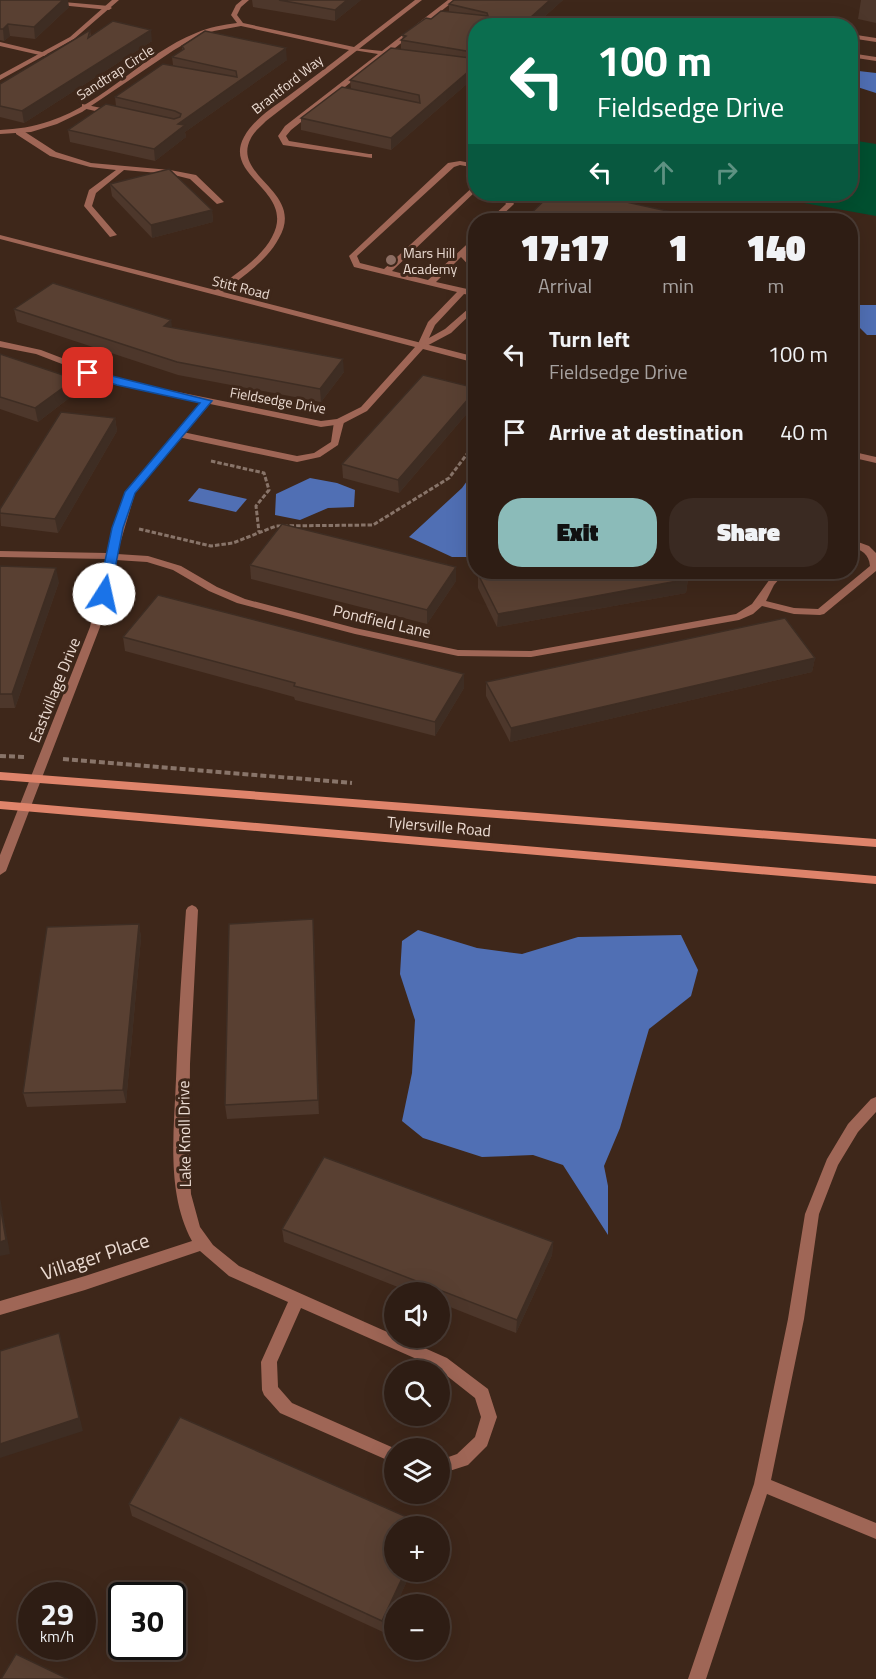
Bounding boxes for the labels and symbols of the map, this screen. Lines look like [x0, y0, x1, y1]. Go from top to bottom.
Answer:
street label: Sandtrap Circle [72, 39, 158, 105]
street label: Brantford Way [247, 49, 327, 119]
place label: Mars Hill Academy [403, 242, 457, 279]
marker: Mars Hill Academy [384, 253, 398, 267]
street label: Stitt Road [210, 270, 272, 304]
pin [62, 347, 113, 398]
street label: Fieldsedge Drive [228, 381, 328, 419]
position arrow [72, 562, 136, 626]
street label: Pondfield Lane [331, 598, 433, 644]
street label: Eastvillage Drive [22, 634, 86, 746]
street label: Tylersville Road [386, 809, 492, 843]
street label: Lake Knoll Drive [171, 1080, 197, 1188]
street label: Villager Place [37, 1224, 153, 1288]
speed limit sign: 30 [108, 1582, 186, 1660]

